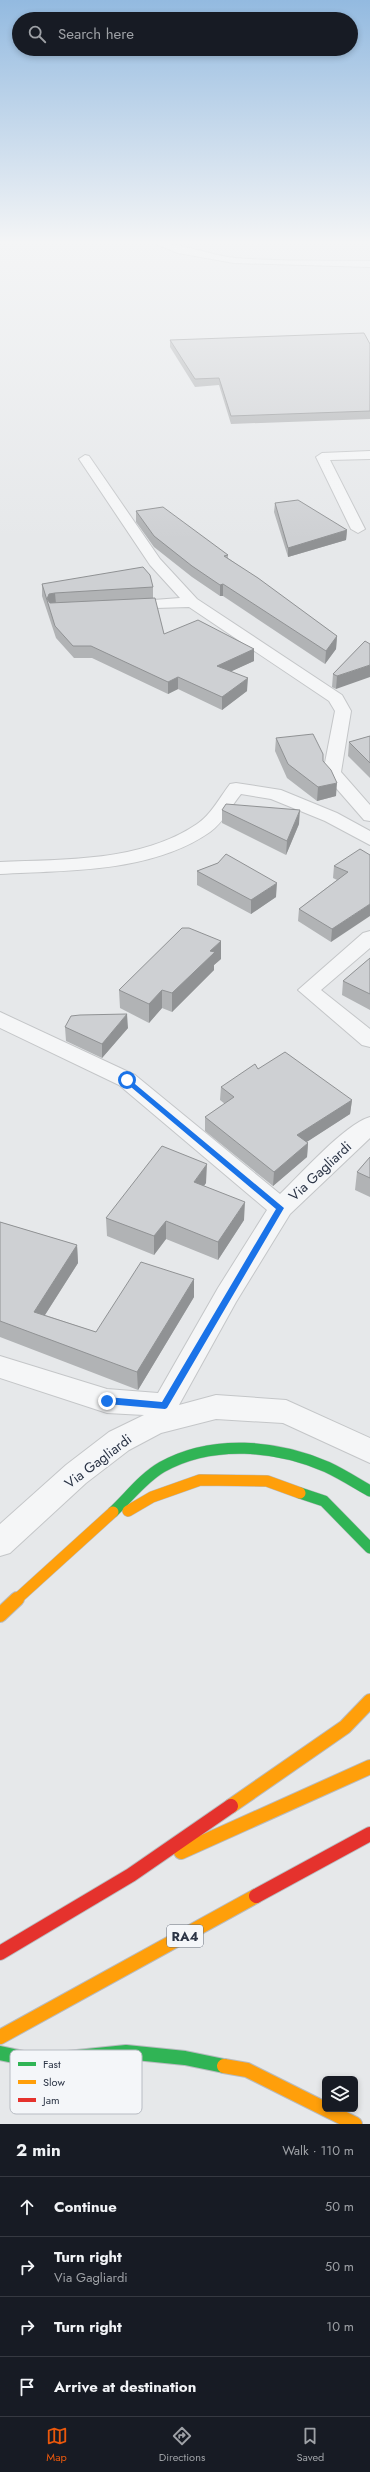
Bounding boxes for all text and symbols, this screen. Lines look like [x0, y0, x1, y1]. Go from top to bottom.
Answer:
search box [12, 12, 358, 56]
icon: search [26, 23, 48, 45]
text: Search here [58, 23, 134, 45]
route start [118, 1071, 136, 1089]
street label: Via Gagliardi [284, 1137, 356, 1205]
route end [98, 1392, 116, 1410]
street label: Via Gagliardi [60, 1429, 136, 1493]
road number: RA4 [167, 1925, 203, 1947]
legend [10, 2050, 142, 2114]
text: Fast [43, 2056, 61, 2072]
text: Slow [43, 2074, 65, 2090]
map controls [322, 2076, 358, 2112]
button: layers [322, 2076, 358, 2112]
text: Jam [41, 2092, 60, 2108]
text: 2 min [16, 2138, 61, 2162]
text: Walk · 110 m [282, 2141, 354, 2160]
icon: ahead [16, 2196, 38, 2218]
text: Continue [54, 2196, 117, 2218]
text: 50 m [325, 2197, 354, 2216]
text: Turn right [54, 2246, 122, 2268]
icon: right [16, 2256, 38, 2278]
text: 50 m [325, 2257, 354, 2276]
text: Via Gagliardi [54, 2268, 128, 2287]
icon: right [16, 2316, 38, 2338]
text: Turn right [54, 2316, 122, 2338]
text: 10 m [326, 2317, 354, 2336]
icon: arrive [16, 2376, 38, 2398]
text: Arrive at destination [54, 2376, 196, 2398]
tab: Map [46, 2425, 68, 2465]
tab: Directions [159, 2425, 205, 2465]
tab: Saved [297, 2425, 324, 2465]

